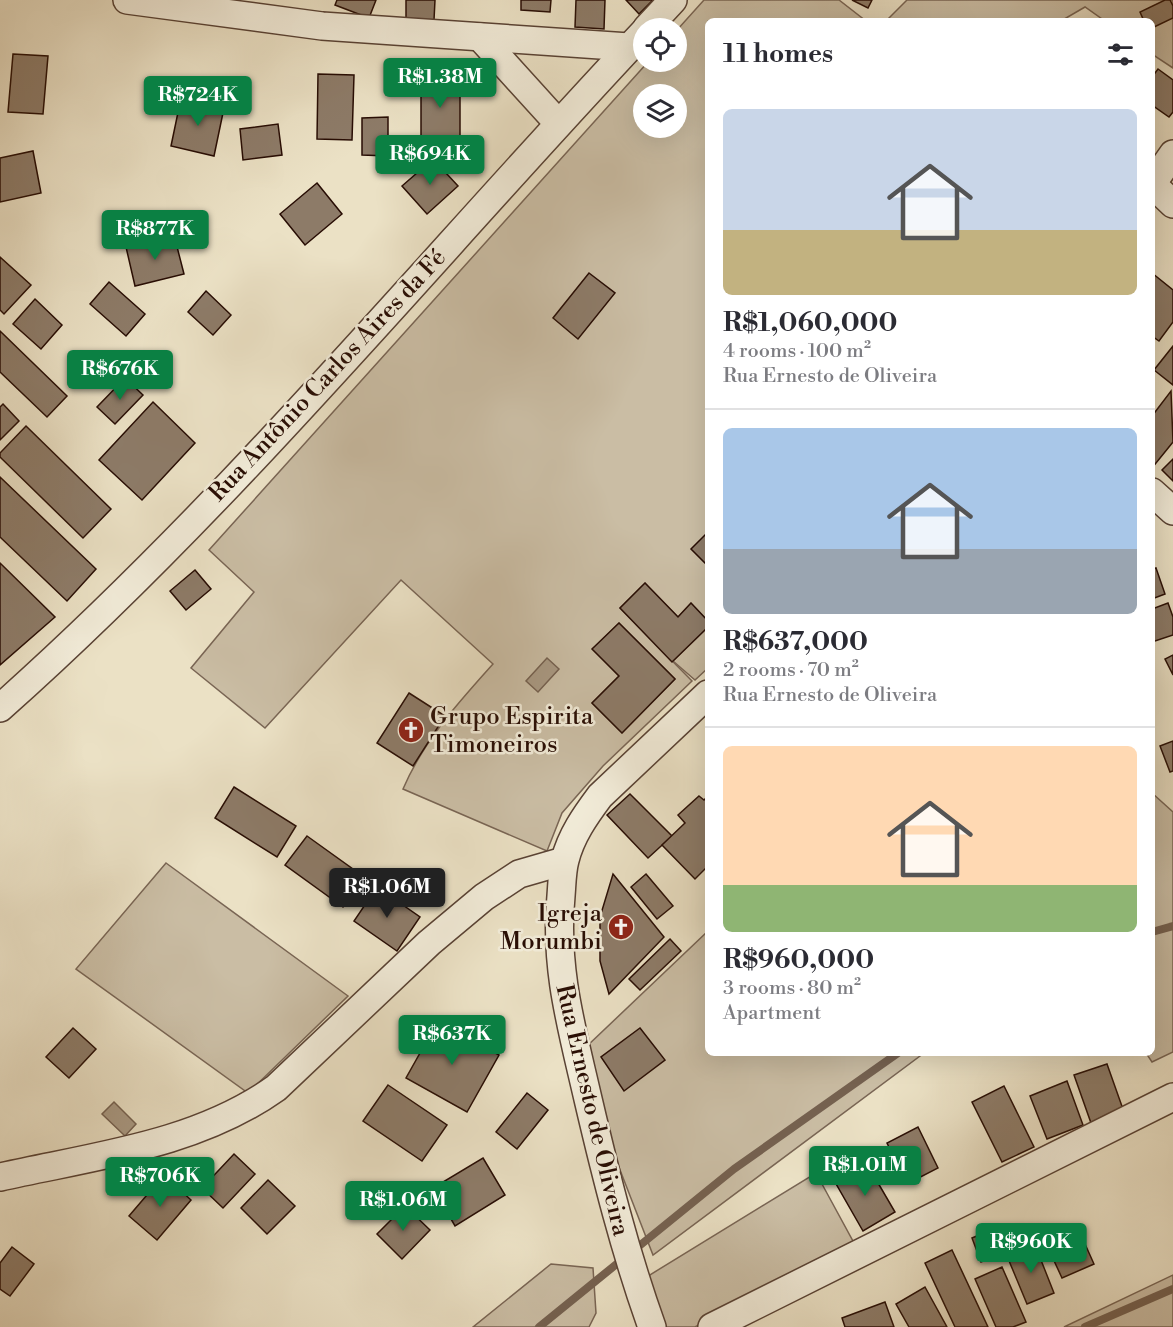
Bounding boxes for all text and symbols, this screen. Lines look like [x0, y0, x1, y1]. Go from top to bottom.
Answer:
map controls [633, 18, 687, 138]
button: locate [633, 18, 687, 72]
text: 11 homes [723, 38, 833, 70]
icon: filters [1104, 38, 1137, 71]
pin: R$1.38M [385, 58, 495, 109]
text: R$1.38M [397, 65, 483, 90]
pin: R$724K [149, 76, 247, 127]
text: R$724K [158, 83, 238, 108]
button: layers [633, 84, 687, 138]
pin: R$694K [381, 135, 479, 186]
text: R$694K [389, 142, 471, 167]
icon: home [876, 148, 984, 256]
pin: R$877K [106, 210, 204, 261]
text: R$877K [116, 217, 194, 242]
street label: Rua Antônio Carlos Aires da Fé [203, 243, 453, 508]
text: R$1,060,000 [723, 307, 897, 339]
text: 4 rooms · 100 m² [723, 339, 871, 364]
pin: R$676K [71, 350, 169, 401]
text: R$676K [81, 357, 159, 382]
text: Rua Ernesto de Oliveira [723, 364, 937, 389]
icon: home [876, 467, 984, 575]
text: R$637,000 [723, 626, 868, 658]
text: 2 rooms · 70 m² [723, 658, 859, 683]
text: Rua Ernesto de Oliveira [723, 683, 937, 708]
place label: Grupo Espirita Timoneiros [430, 702, 594, 760]
church icon: Grupo Espirita Timoneiros [396, 715, 426, 745]
icon: home [876, 785, 984, 893]
pin: R$1.06M [332, 868, 442, 919]
text: R$1.06M [343, 875, 431, 900]
place label: Igreja Morumbi [500, 899, 603, 957]
church icon: Igreja Morumbi [606, 912, 636, 942]
text: R$960,000 [723, 944, 874, 976]
text: 3 rooms · 80 m² [723, 976, 861, 1001]
street label: Rua Ernesto de Oliveira [549, 982, 636, 1240]
text: Apartment [723, 1001, 821, 1026]
pin: R$637K [403, 1015, 501, 1066]
text: R$637K [413, 1022, 491, 1047]
pin: R$1.01M [810, 1146, 920, 1197]
text: R$1.01M [823, 1153, 907, 1178]
pin: R$706K [111, 1157, 209, 1208]
text: R$706K [119, 1164, 201, 1189]
pin: R$1.06M [348, 1181, 458, 1232]
text: R$1.06M [359, 1188, 447, 1213]
pin: R$960K [982, 1223, 1080, 1274]
text: R$960K [990, 1230, 1072, 1255]

